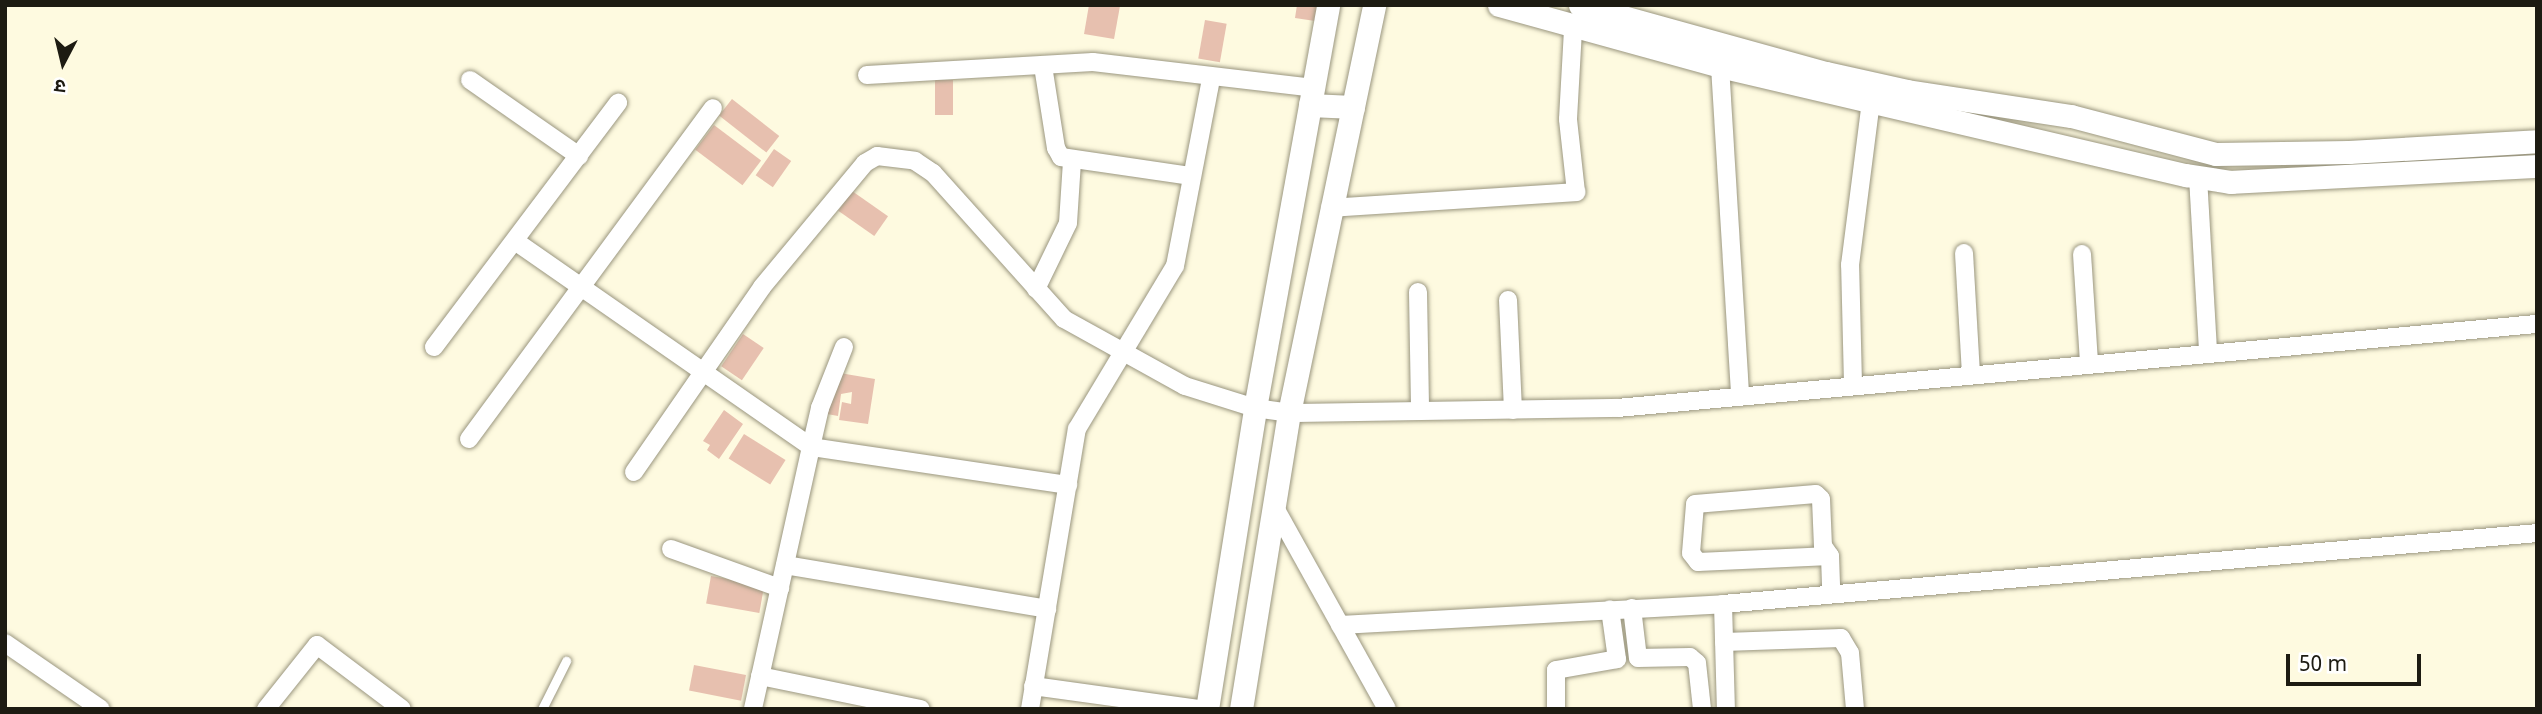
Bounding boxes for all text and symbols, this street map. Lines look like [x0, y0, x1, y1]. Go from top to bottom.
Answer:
north arrow [28, 28, 98, 98]
text: उ [53, 71, 67, 97]
scale bar [2290, 640, 2425, 684]
text: 50 m [2299, 652, 2347, 680]

